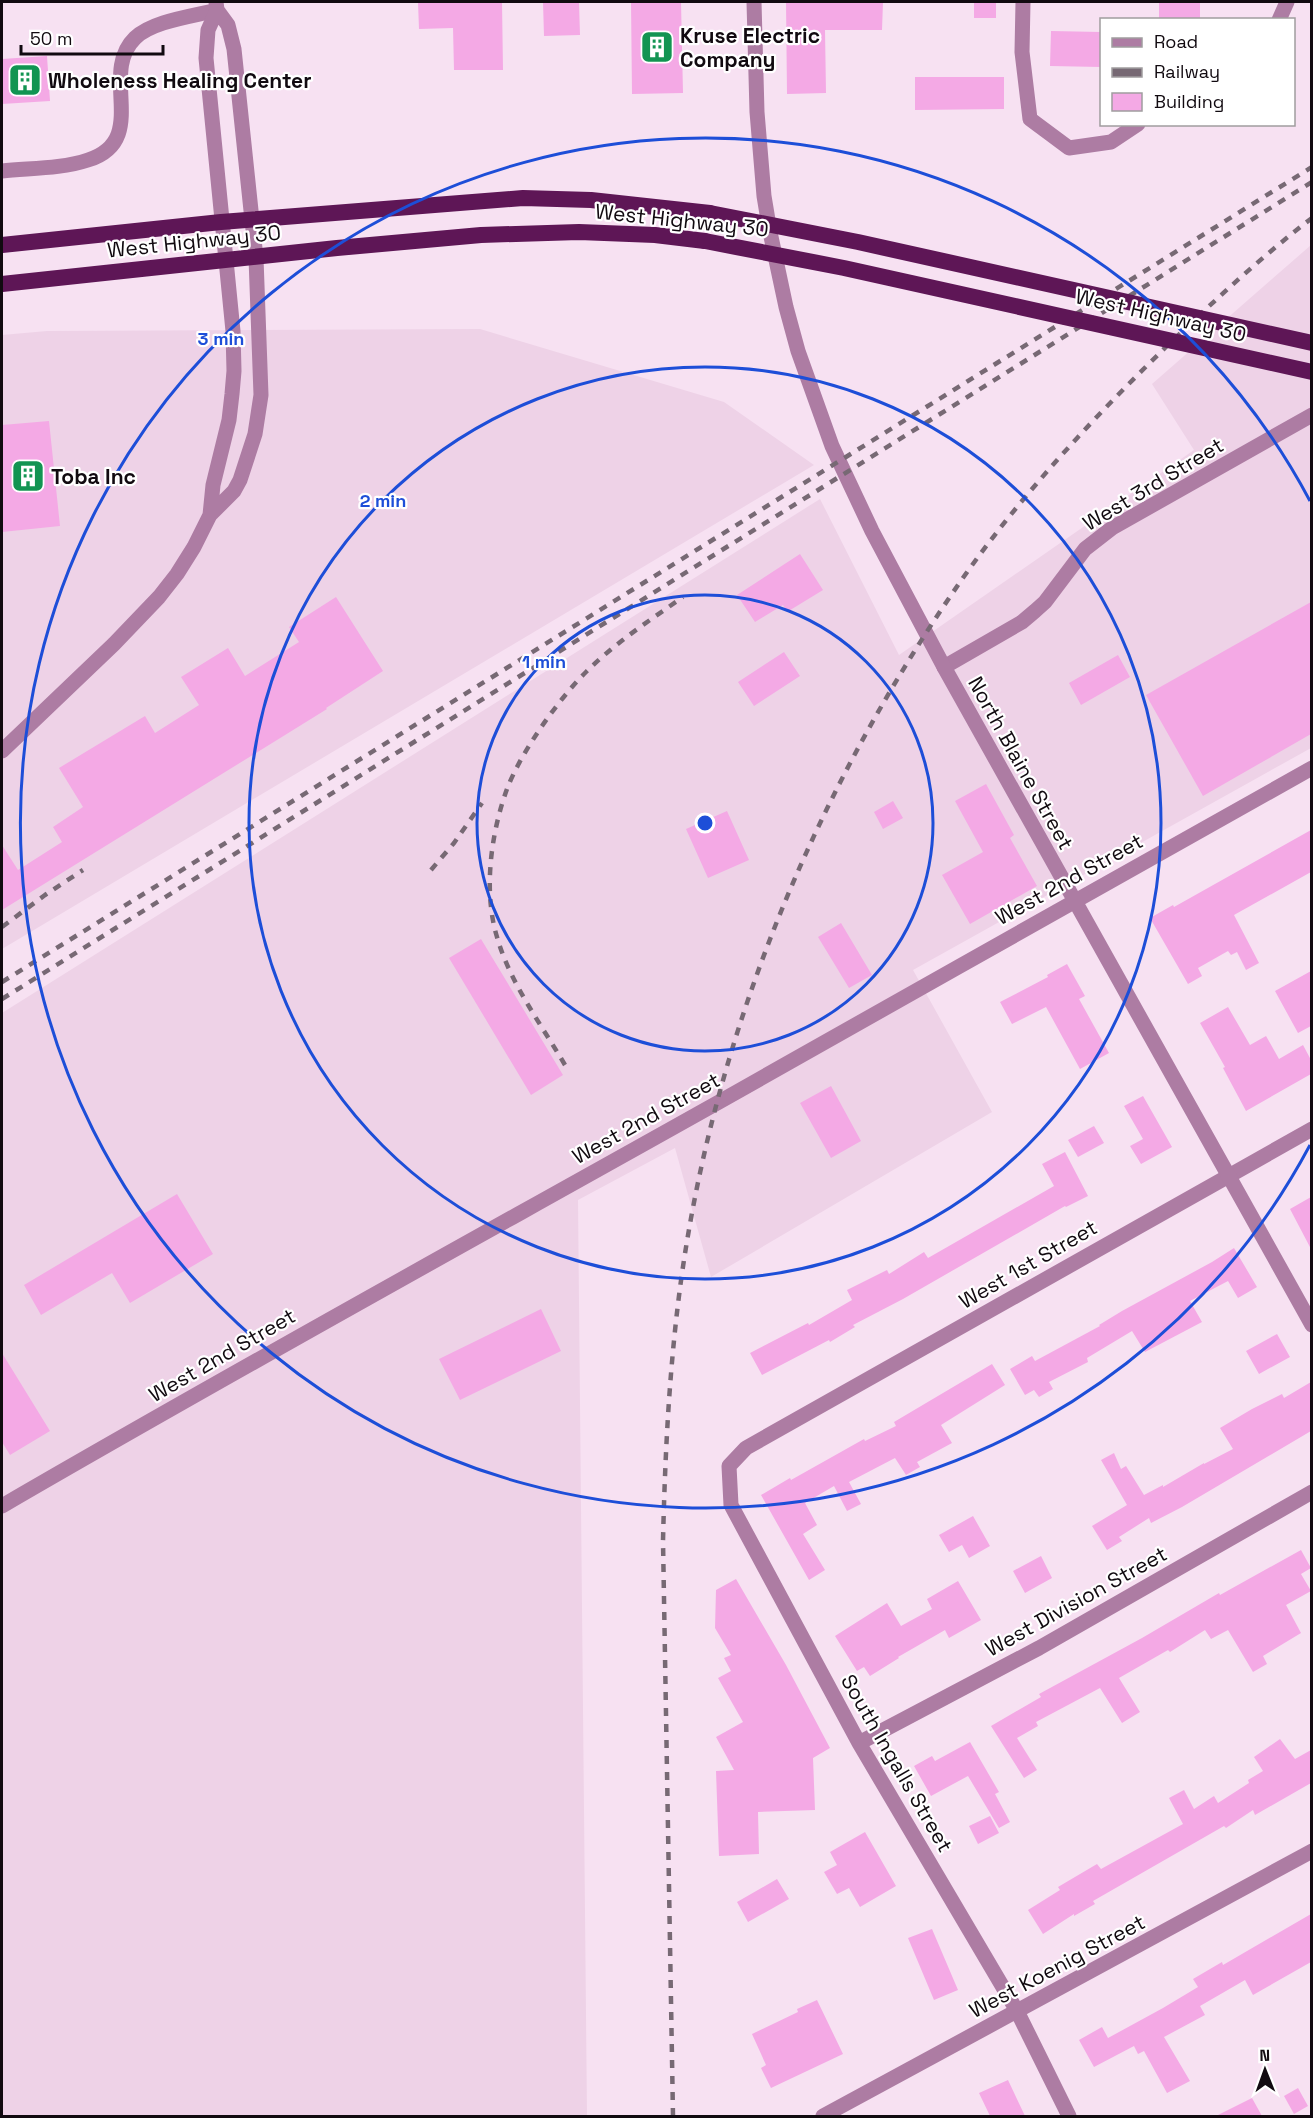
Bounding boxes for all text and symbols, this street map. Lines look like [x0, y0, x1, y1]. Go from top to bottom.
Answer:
scale bar [21, 18, 164, 56]
legend [1100, 18, 1295, 126]
place label: Kruse Electric Company [680, 22, 820, 73]
text: 50 m [30, 27, 72, 50]
building icon: Kruse Electric Company [639, 29, 675, 65]
text: Road [1154, 30, 1198, 53]
text: Railway [1154, 60, 1220, 83]
building icon: Wholeness Healing Center [7, 62, 43, 98]
place label: Wholeness Healing Center [48, 67, 312, 94]
text: Building [1154, 90, 1224, 113]
street label: West Highway 30 [594, 197, 770, 243]
street label: West Highway 30 [106, 218, 282, 264]
street label: West Highway 30 [1073, 282, 1249, 348]
text: 3 min [198, 327, 244, 350]
street label: West 3rd Street [1078, 431, 1228, 537]
building icon: Toba Inc [10, 458, 46, 494]
place label: Toba Inc [51, 463, 136, 490]
text: 2 min [360, 489, 406, 512]
text: 1 min [522, 650, 566, 673]
street label: North Blaine Street [962, 672, 1080, 854]
centre of rings [695, 813, 715, 833]
street label: West 2nd Street [990, 827, 1148, 931]
street label: West 2nd Street [567, 1066, 725, 1170]
street label: West 1st Street [954, 1214, 1102, 1314]
street label: West 2nd Street [144, 1302, 300, 1408]
street label: West Division Street [980, 1540, 1172, 1662]
street label: South Ingalls Street [835, 1669, 959, 1857]
street label: West Koenig Street [964, 1908, 1150, 2024]
north arrow [1235, 2040, 1295, 2100]
text: N [1259, 2045, 1270, 2066]

